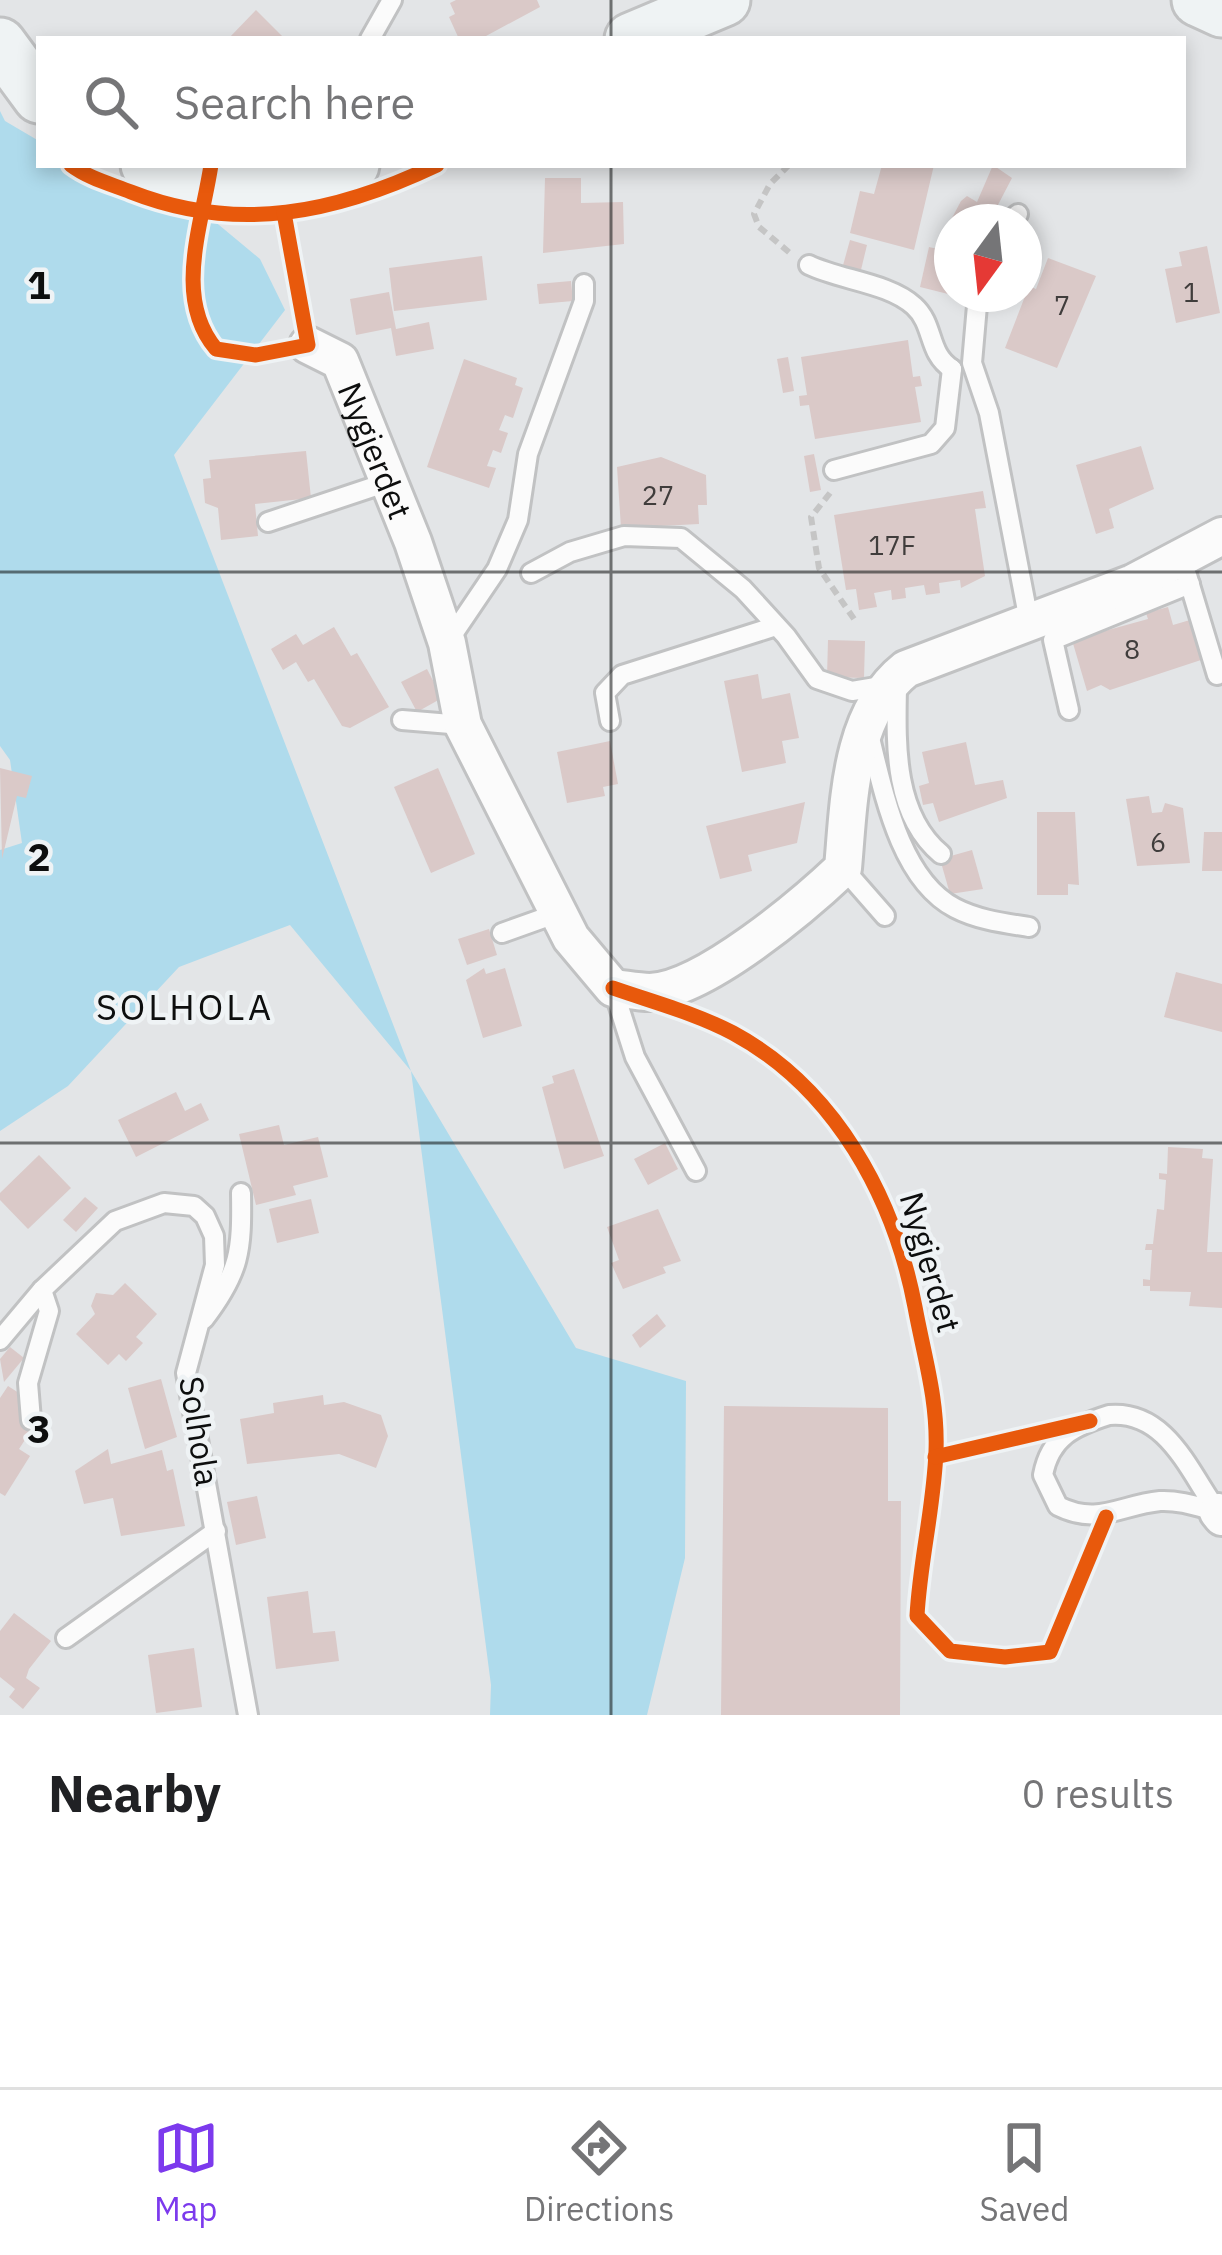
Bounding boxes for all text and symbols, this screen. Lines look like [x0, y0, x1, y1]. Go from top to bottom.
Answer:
search box [36, 36, 1186, 168]
icon: search [78, 69, 144, 135]
text: Search here [174, 73, 415, 131]
north arrow [934, 204, 1042, 312]
text: 1 [27, 259, 51, 310]
house number: 1 [1183, 274, 1199, 309]
house number: 7 [1054, 287, 1070, 322]
street label: Nygjerdet [329, 376, 423, 525]
house number: 27 [642, 477, 674, 512]
house number: 17F [868, 527, 916, 562]
house number: 8 [1124, 631, 1140, 666]
house number: 6 [1150, 824, 1166, 859]
text: 2 [27, 831, 51, 882]
district label: SOLHOLA [96, 983, 274, 1030]
street label: Nygjerdet [891, 1187, 971, 1337]
street label: Solhola [170, 1373, 230, 1489]
text: 3 [27, 1403, 51, 1454]
text: Nearby [48, 1760, 221, 1826]
text: 0 results [1022, 1768, 1174, 1819]
tab: Map [153, 2115, 219, 2230]
tab: Directions [524, 2115, 674, 2230]
tab: Saved [980, 2115, 1069, 2230]

